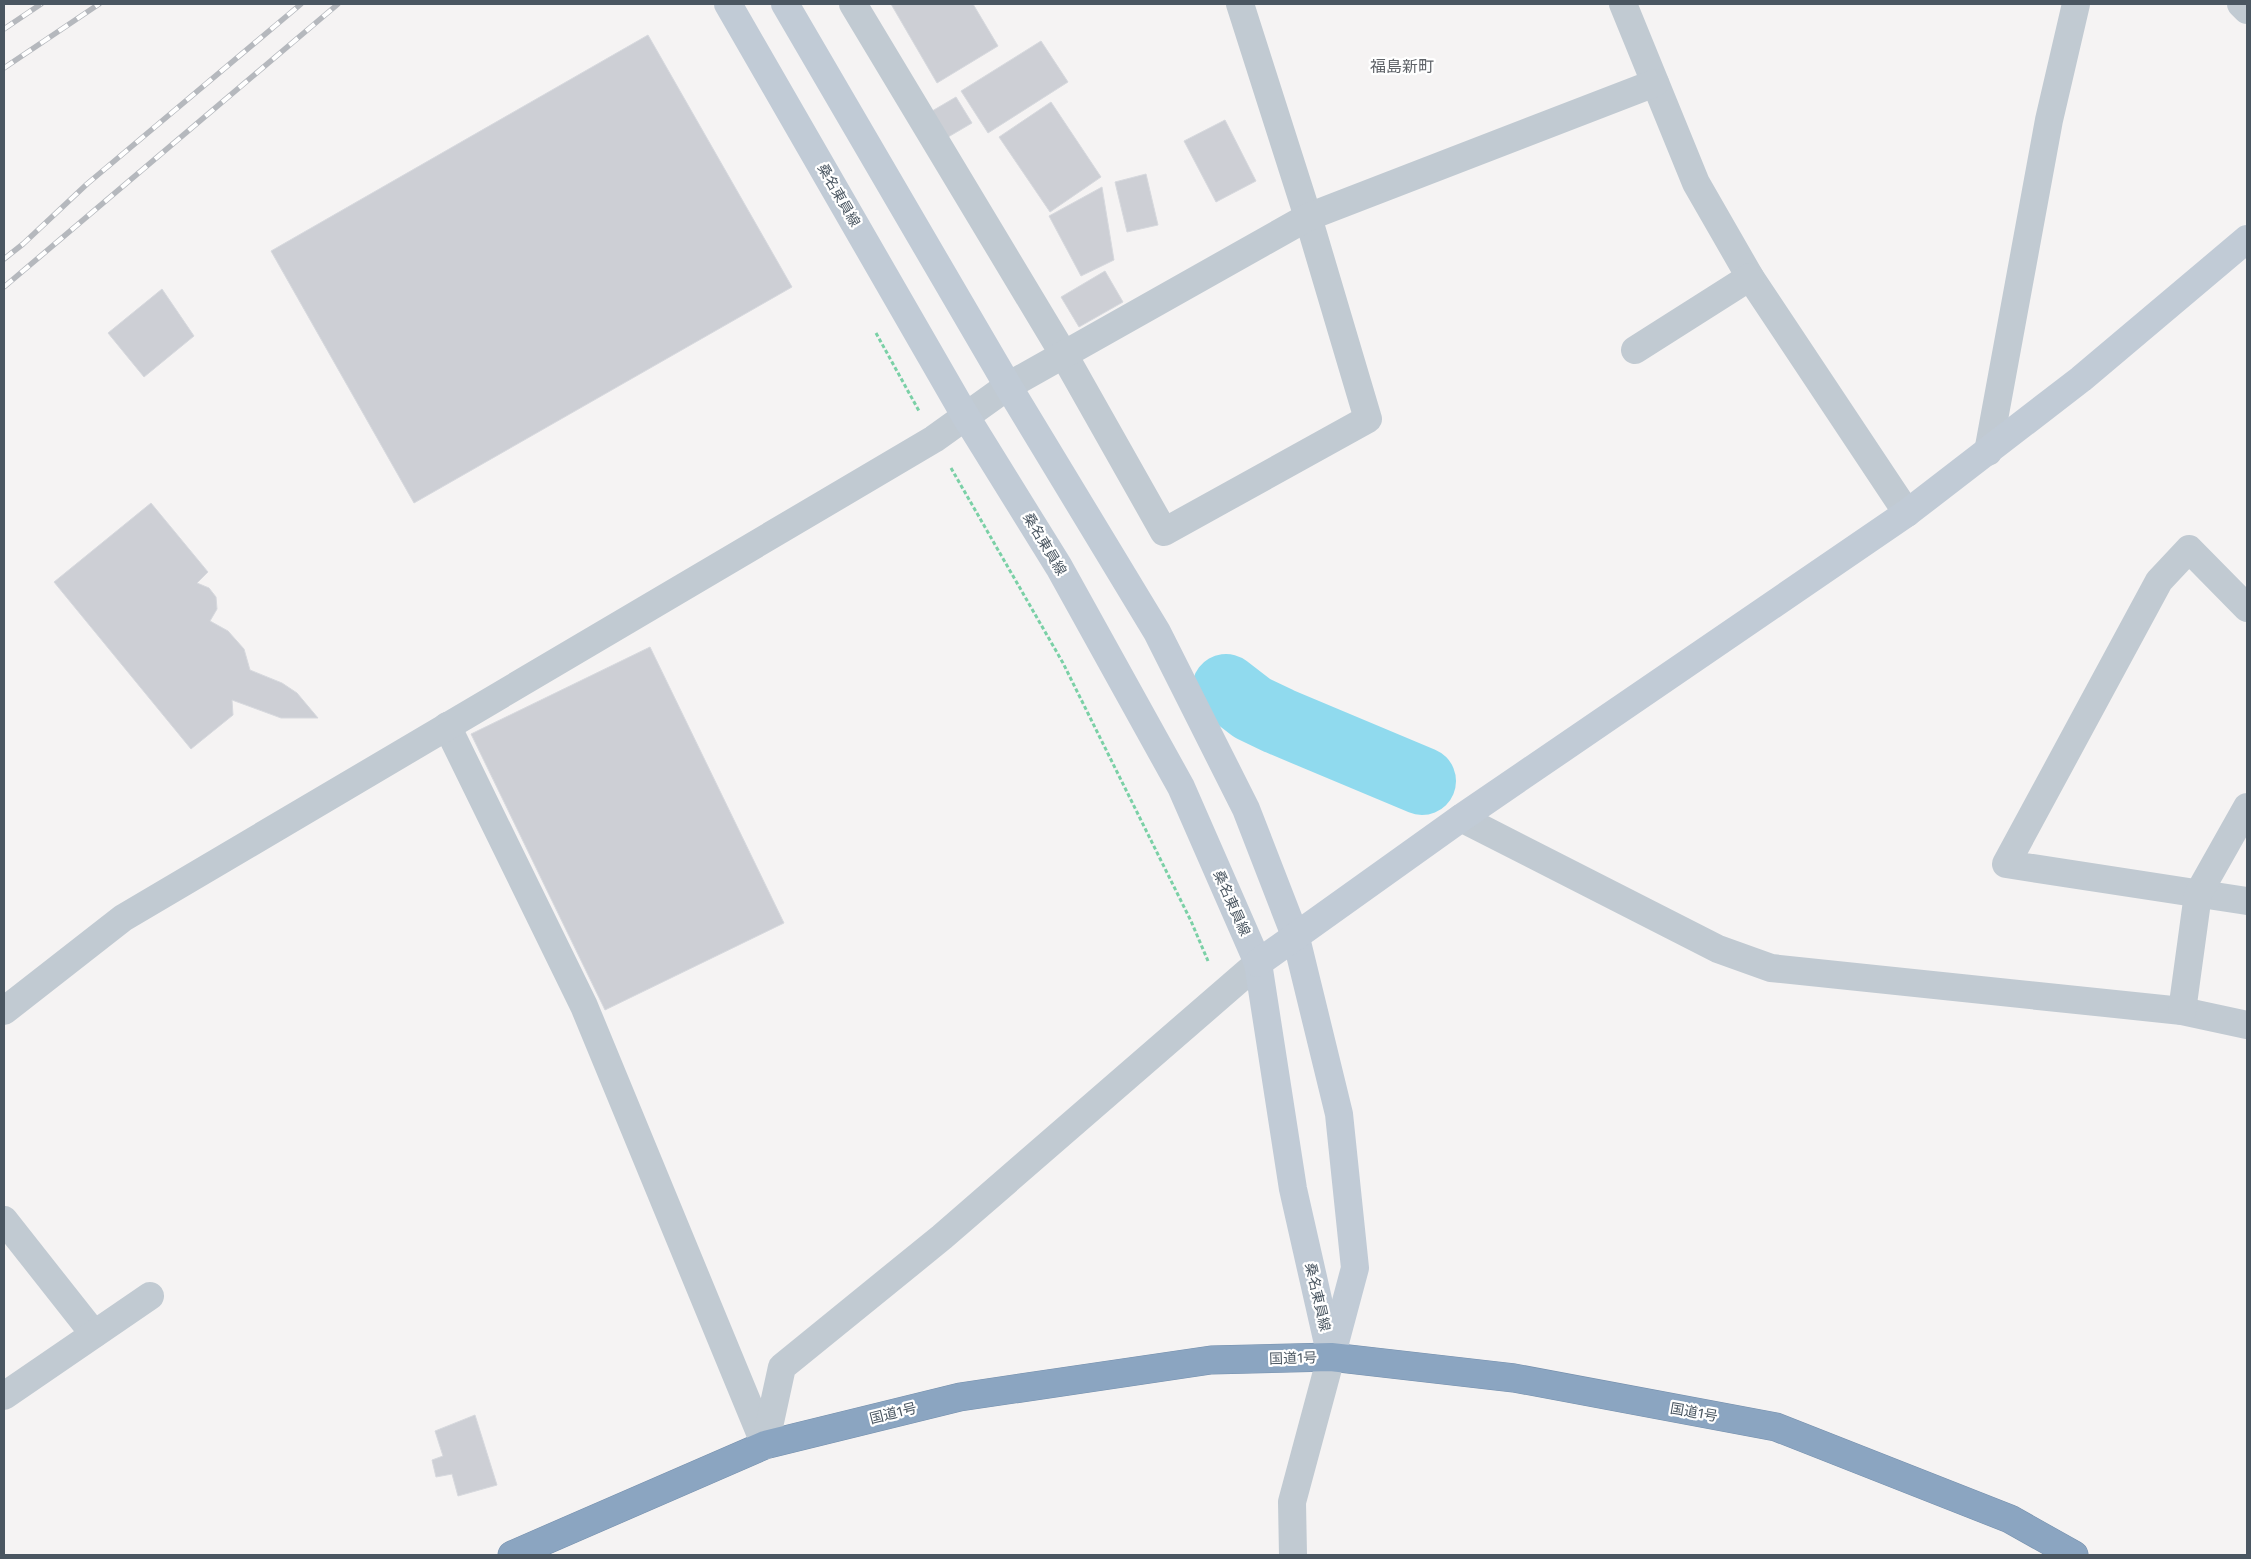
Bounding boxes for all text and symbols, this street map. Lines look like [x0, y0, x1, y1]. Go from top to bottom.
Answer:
district label: 福島新町 [1370, 57, 1434, 76]
street label: 桑名東員線 [814, 161, 863, 230]
street label: 桑名東員線 [1019, 510, 1070, 579]
street label: 桑名東員線 [1210, 868, 1254, 939]
street label: 桑名東員線 [1301, 1261, 1334, 1333]
street label: 国道1号 [1269, 1349, 1317, 1368]
street label: 国道1号 [868, 1399, 918, 1428]
street label: 国道1号 [1669, 1400, 1719, 1425]

